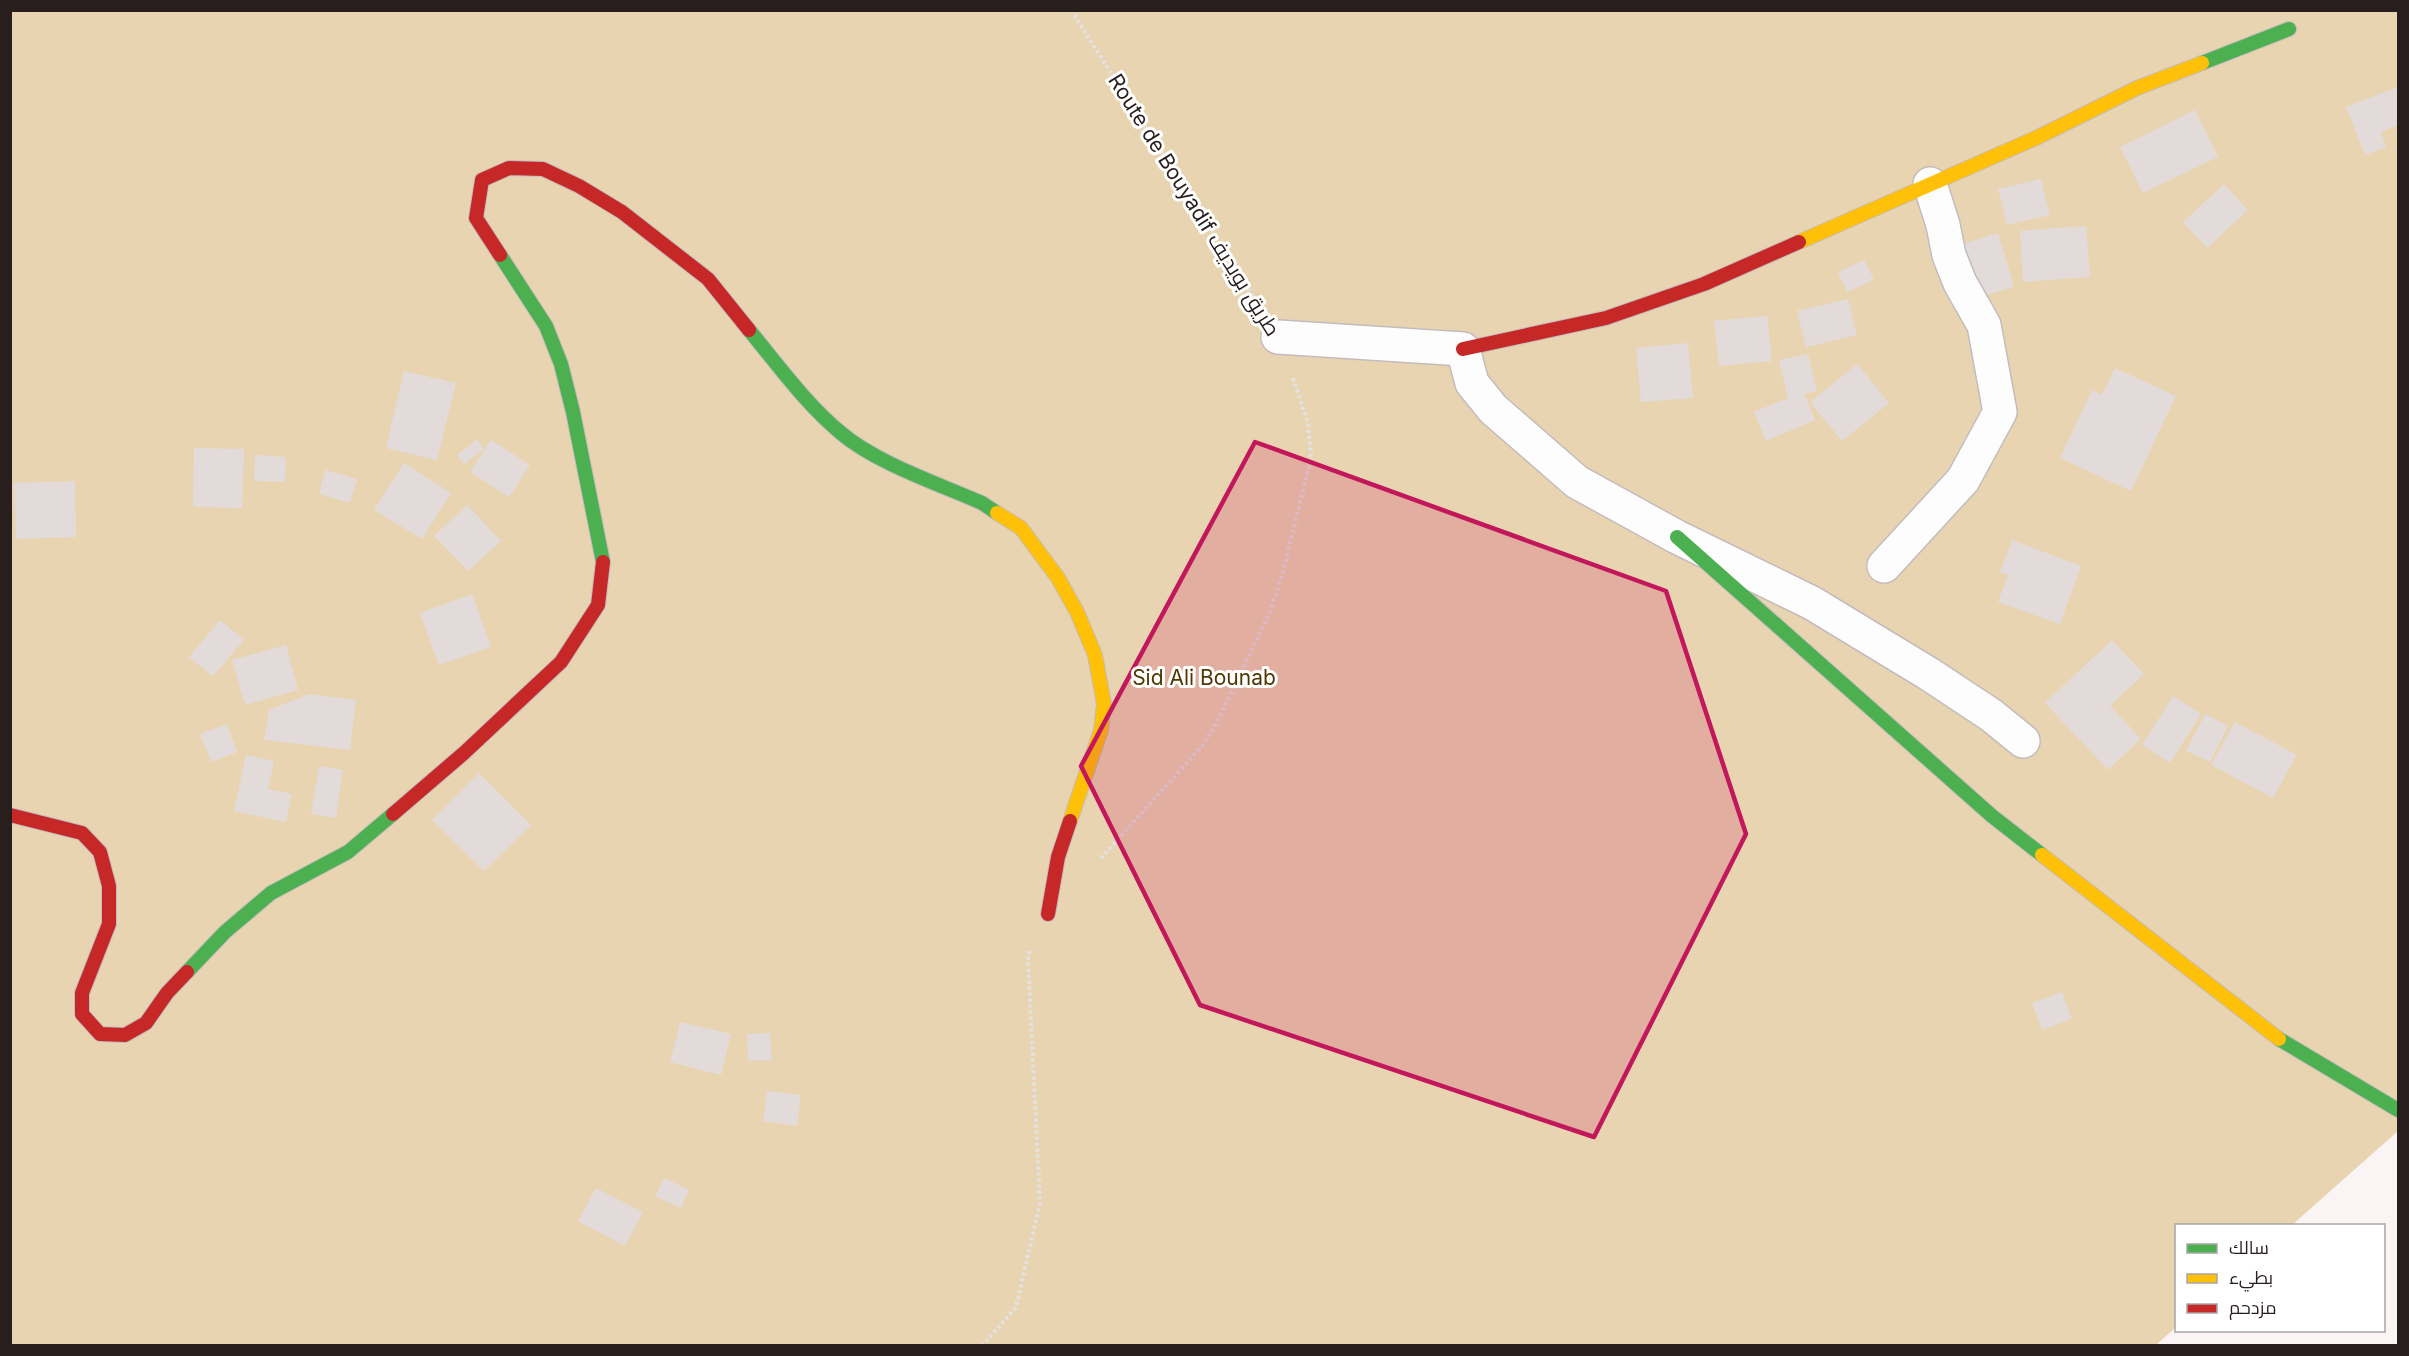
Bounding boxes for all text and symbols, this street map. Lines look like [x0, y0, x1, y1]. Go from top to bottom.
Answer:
street label: Route de Bouyadif طريق بويديف [1102, 69, 1286, 341]
park label: Sid Ali Bounab [1132, 665, 1276, 690]
legend [2175, 1224, 2385, 1332]
text: سالك [2229, 1237, 2269, 1258]
text: بطيء [2229, 1267, 2273, 1292]
text: مزدحم [2229, 1297, 2277, 1320]

